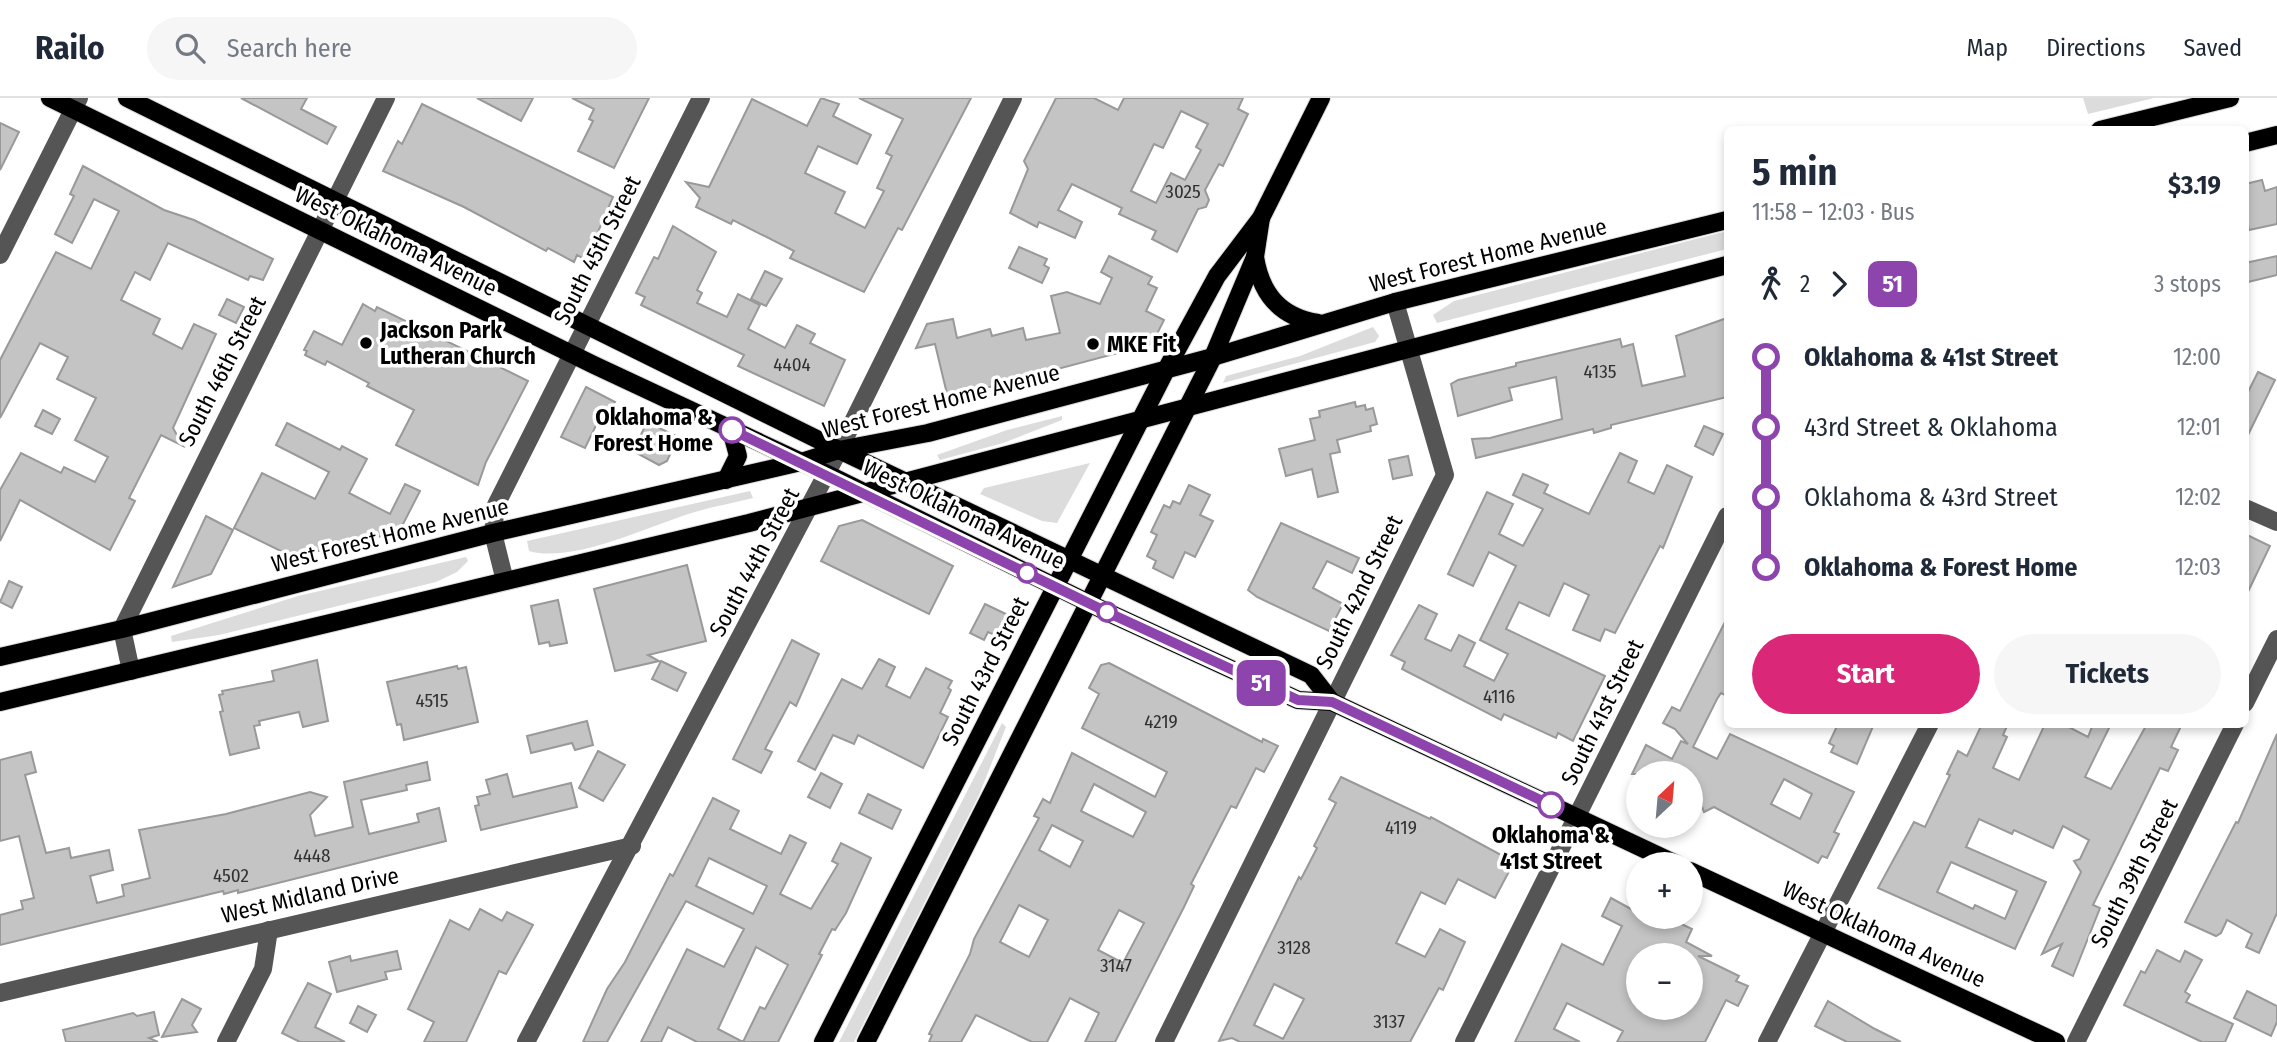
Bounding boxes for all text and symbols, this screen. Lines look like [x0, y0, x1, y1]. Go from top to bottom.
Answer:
search box [147, 17, 637, 80]
text: Railo [35, 28, 105, 68]
icon: search [171, 29, 209, 67]
text: Search here [227, 33, 352, 64]
text: Map [1967, 34, 2008, 62]
text: Directions [2046, 34, 2145, 62]
text: Saved [2183, 34, 2242, 62]
text: 5 min [1752, 149, 1837, 195]
street label: South 45th Street [547, 170, 647, 329]
text: $3.19 [2168, 170, 2221, 201]
street label: West Oklahoma Avenue [290, 180, 502, 302]
house number: 3025 [1165, 180, 1201, 203]
text: 11:58 – 12:03 · Bus [1752, 198, 1915, 226]
street label: West Forest Home Avenue [1366, 212, 1610, 298]
icon: walk [1752, 265, 1790, 303]
icon: forward [1820, 265, 1858, 303]
text: 2 [1800, 270, 1810, 298]
text: 51 [1882, 270, 1903, 298]
text: 3 stops [2154, 270, 2221, 298]
street label: South 46th Street [172, 291, 272, 451]
place label: Jackson Park Lutheran Church [379, 316, 536, 370]
place label: MKE Fit [1107, 330, 1177, 358]
marker: Jackson Park Lutheran Church [358, 335, 374, 351]
marker: MKE Fit [1085, 336, 1101, 352]
text: Oklahoma & 41st Street [1804, 342, 2058, 373]
text: 12:00 [2173, 343, 2221, 371]
house number: 4404 [773, 353, 811, 376]
street label: West Forest Home Avenue [819, 358, 1063, 444]
house number: 4135 [1584, 360, 1616, 383]
place label: Oklahoma & Forest Home [594, 403, 713, 457]
text: 43rd Street & Oklahoma [1804, 412, 2058, 443]
text: 12:01 [2177, 413, 2221, 441]
marker: Oklahoma & Forest Home [719, 417, 745, 443]
street label: West Oklahoma Avenue [858, 453, 1070, 575]
street label: South 44th Street [703, 482, 805, 641]
text: Oklahoma & 43rd Street [1804, 482, 2058, 513]
text: 12:02 [2175, 483, 2221, 511]
street label: West Forest Home Avenue [268, 492, 512, 578]
street label: South 42nd Street [1310, 510, 1409, 674]
text: Oklahoma & Forest Home [1804, 552, 2078, 583]
text: 12:03 [2175, 553, 2221, 581]
unlabelled marker [1017, 563, 1037, 583]
street label: South 43rd Street [935, 591, 1035, 750]
unlabelled marker [1097, 602, 1117, 622]
street label: South 41st Street [1555, 634, 1650, 789]
button: Start [1752, 634, 1980, 714]
button: Tickets [1994, 634, 2221, 714]
line badge: 51 [1230, 660, 1292, 706]
text: 51 [1251, 669, 1271, 697]
house number: 4116 [1483, 685, 1515, 708]
house number: 4515 [416, 689, 448, 712]
house number: 4219 [1144, 710, 1178, 733]
north arrow [1626, 761, 1703, 838]
map controls [1626, 761, 1703, 1020]
marker: Oklahoma & 41st Street [1538, 792, 1564, 818]
street label: South 39th Street [2084, 793, 2184, 952]
house number: 4119 [1385, 816, 1417, 839]
place label: Oklahoma & 41st Street [1492, 821, 1610, 875]
house number: 4448 [293, 844, 331, 867]
button: + [1626, 852, 1703, 929]
street label: West Midland Drive [218, 861, 402, 929]
house number: 4502 [213, 864, 249, 887]
street label: West Oklahoma Avenue [1778, 875, 1990, 993]
house number: 3128 [1277, 936, 1311, 959]
button: − [1626, 943, 1703, 1020]
house number: 3147 [1100, 954, 1132, 977]
house number: 3137 [1373, 1010, 1405, 1033]

